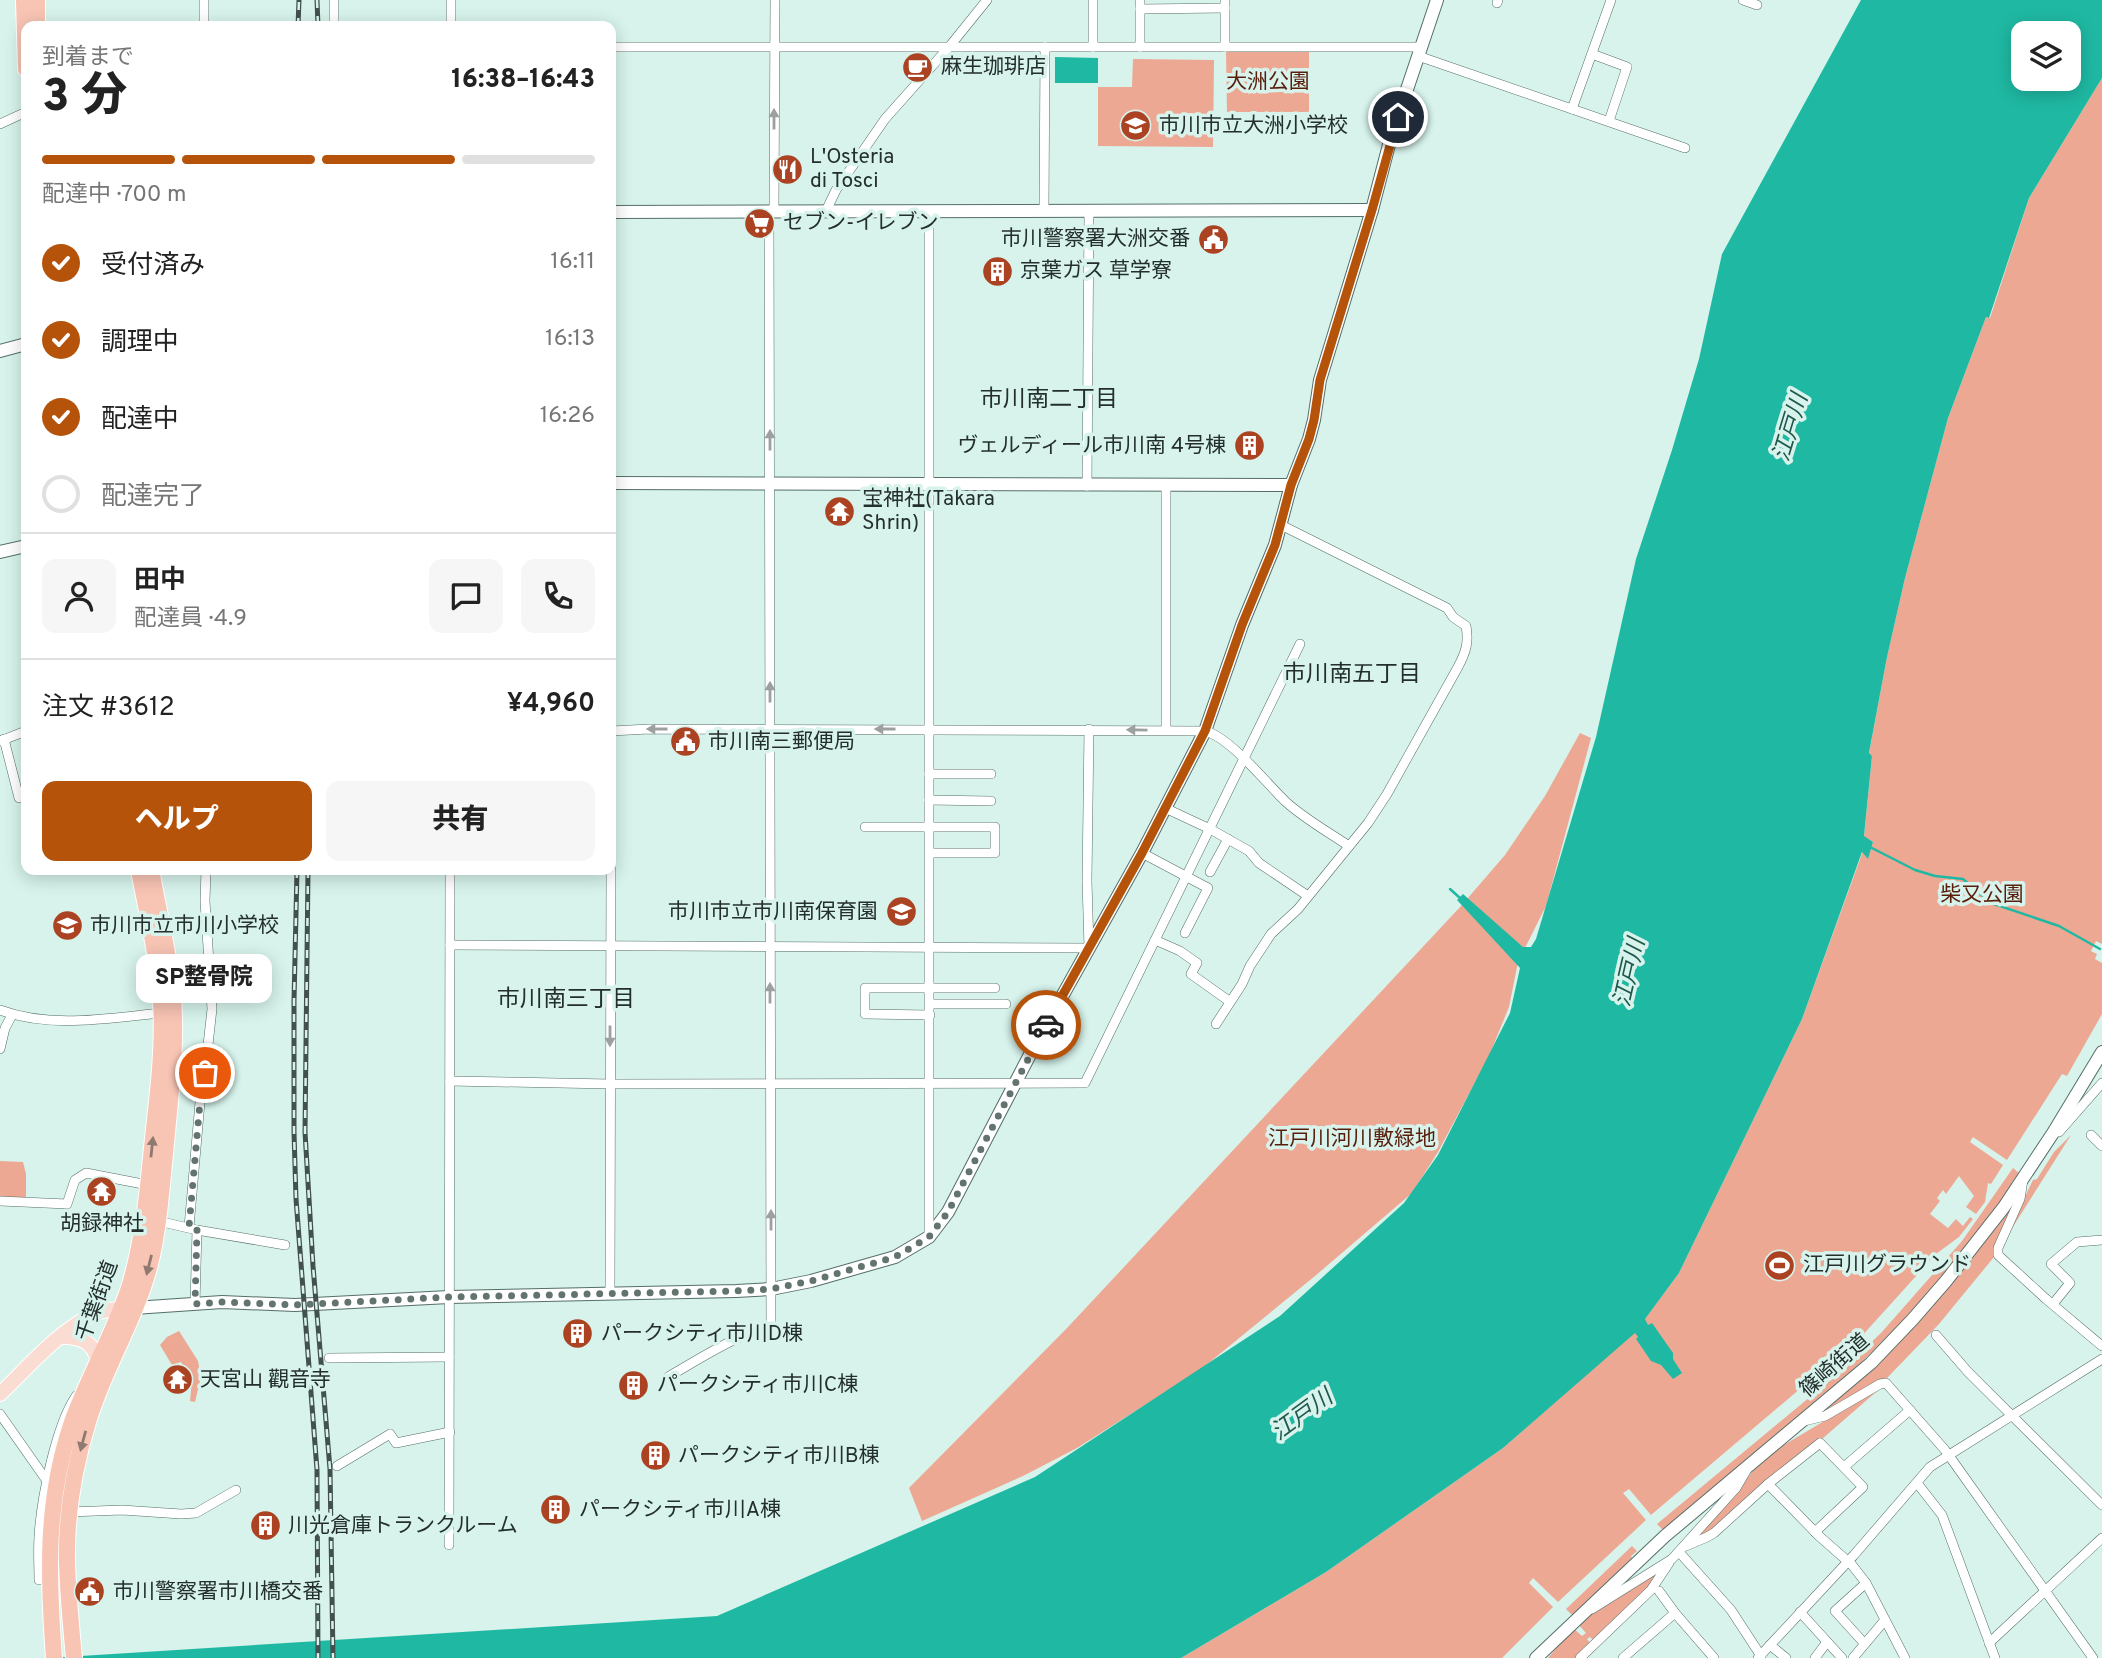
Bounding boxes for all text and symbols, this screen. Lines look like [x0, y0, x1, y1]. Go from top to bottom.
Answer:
map controls [2011, 21, 2081, 91]
button: layers [2011, 21, 2081, 91]
text: 到着まで [42, 44, 134, 73]
cafe icon: 麻生珈琲店 [901, 50, 935, 84]
place label: 麻生珈琲店 [941, 54, 1046, 81]
text: 16:38–16:43 [451, 64, 595, 97]
text: 3 分 [42, 69, 127, 128]
park label: 大洲公園 [1226, 69, 1310, 96]
pin [1368, 87, 1428, 147]
icon: home [1379, 98, 1417, 136]
one-way arrow [768, 108, 780, 130]
school or university icon: 市川市立大洲小学校 [1119, 109, 1153, 143]
place label: 市川市立大洲小学校 [1159, 113, 1348, 140]
place label: L'Osteria di Tosci [810, 144, 894, 195]
restaurant icon: L'Osteria di Tosci [770, 152, 804, 186]
text: 配達中 · 700 m [42, 181, 186, 210]
supermarket icon: セブン-イレブン [743, 206, 777, 240]
place label: セブン-イレブン [783, 210, 938, 237]
public building icon: 市川警察署大洲交番 [1196, 222, 1230, 256]
place label: 市川警察署大洲交番 [1001, 226, 1190, 253]
icon: check [42, 244, 80, 282]
text: 16:11 [550, 248, 595, 277]
text: 受付済み [101, 250, 205, 283]
building icon: 京葉ガス 草学寮 [980, 254, 1014, 288]
place label: 京葉ガス 草学寮 [1020, 258, 1172, 285]
icon: check [42, 321, 80, 359]
text: 16:13 [545, 325, 595, 354]
text: 調理中 [101, 327, 179, 360]
district label: 市川南二丁目 [980, 386, 1118, 415]
water label: 江戸川 [1768, 388, 1817, 465]
icon: check [42, 398, 80, 436]
text: 16:26 [540, 402, 595, 431]
text: 配達中 [101, 404, 179, 437]
one-way arrow [764, 429, 776, 451]
building icon: ヴェルディール市川南 4号棟 [1232, 429, 1266, 463]
place label: ヴェルディール市川南 4号棟 [957, 433, 1226, 460]
text: 配達完了 [101, 481, 205, 514]
place label: 宝神社(Takara Shrin) [862, 486, 995, 537]
temple icon: 宝神社(Takara Shrin) [822, 494, 856, 528]
button: person [42, 559, 116, 633]
button: chat [429, 559, 503, 633]
button: phone [521, 559, 595, 633]
text: 田中 [134, 565, 186, 598]
text: 配達員 · 4.9 [134, 605, 247, 634]
district label: 市川南五丁目 [1283, 661, 1421, 690]
one-way arrow [764, 681, 776, 703]
text: ¥4,960 [507, 688, 595, 721]
text: 注文 #3612 [42, 692, 175, 725]
one-way arrow [874, 723, 896, 735]
one-way arrow [646, 724, 668, 735]
one-way arrow [1126, 724, 1148, 736]
public building icon: 市川南三郵便局 [668, 725, 702, 759]
place label: 市川南三郵便局 [708, 729, 855, 756]
button: ヘルプ [42, 781, 312, 861]
button: 共有 [326, 781, 595, 861]
park label: 柴又公園 [1940, 882, 2024, 909]
school or university icon: 市川市立市川南保育園 [884, 895, 918, 929]
place label: 市川市立市川南保育園 [668, 899, 878, 926]
school or university icon: 市川市立市川小学校 [50, 909, 84, 943]
place label: 市川市立市川小学校 [90, 913, 279, 940]
water label: 江戸川 [1609, 933, 1654, 1010]
callout: SP整骨院 [137, 954, 273, 1003]
text: SP整骨院 [155, 964, 253, 993]
one-way arrow [764, 982, 776, 1004]
district label: 市川南三丁目 [497, 986, 635, 1015]
courier [1011, 990, 1081, 1060]
icon: car [1027, 1006, 1065, 1044]
one-way arrow [604, 1025, 616, 1047]
pin [175, 1043, 235, 1103]
icon: bag [186, 1054, 224, 1092]
park label: 江戸川河川敷緑地 [1268, 1126, 1436, 1153]
one-way arrow [147, 1136, 158, 1158]
temple icon: 胡録神社 [85, 1175, 119, 1209]
one-way arrow [765, 1209, 777, 1231]
place label: 胡録神社 [60, 1211, 144, 1238]
sports icon: 江戸川グラウンド [1763, 1248, 1797, 1282]
place label: 江戸川グラウンド [1803, 1252, 1971, 1279]
one-way arrow [143, 1254, 154, 1276]
street label: 千葉街道 [71, 1257, 125, 1345]
building icon: パークシティ市川D棟 [561, 1317, 595, 1351]
place label: パークシティ市川D棟 [601, 1321, 803, 1348]
street label: 篠崎街道 [1794, 1328, 1876, 1404]
temple icon: 天宮山 觀音寺 [160, 1363, 194, 1397]
place label: 天宮山 觀音寺 [200, 1367, 331, 1394]
building icon: パークシティ市川C棟 [617, 1368, 651, 1402]
place label: パークシティ市川C棟 [657, 1372, 858, 1399]
water label: 江戸川 [1267, 1382, 1342, 1448]
one-way arrow [77, 1430, 88, 1452]
building icon: パークシティ市川B棟 [638, 1439, 672, 1473]
place label: パークシティ市川B棟 [678, 1443, 880, 1470]
building icon: パークシティ市川A棟 [539, 1493, 573, 1527]
place label: パークシティ市川A棟 [579, 1497, 781, 1524]
building icon: 川光倉庫トランクルーム [248, 1509, 282, 1543]
place label: 川光倉庫トランクルーム [288, 1513, 518, 1540]
public building icon: 市川警察署市川橋交番 [73, 1575, 107, 1609]
place label: 市川警察署市川橋交番 [113, 1579, 323, 1606]

